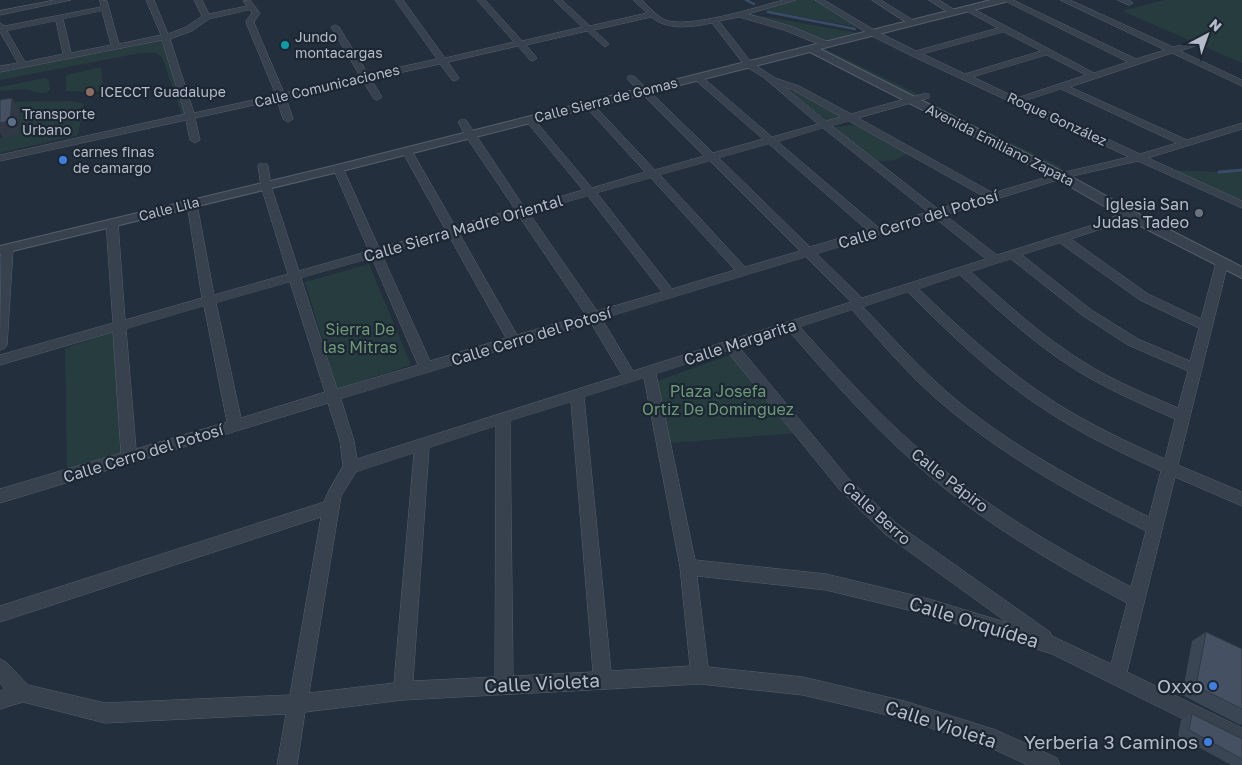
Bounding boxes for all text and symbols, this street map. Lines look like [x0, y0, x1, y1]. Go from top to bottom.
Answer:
north arrow [1182, 10, 1232, 60]
text: N [1206, 15, 1225, 35]
place label: Jundo montacargas [295, 28, 383, 61]
marker: Jundo montacargas [279, 39, 291, 51]
street label: Calle Comunicaciones [253, 61, 401, 110]
street label: Calle Sierra de Gomas [532, 73, 679, 126]
place label: ICECCT Guadalupe [100, 83, 226, 100]
marker: ICECCT Guadalupe [84, 86, 96, 98]
street label: Roque González [1005, 88, 1110, 149]
street label: Avenida Emiliano Zapata [923, 100, 1077, 189]
place label: Transporte Urbano [22, 105, 95, 138]
marker: Transporte Urbano [6, 116, 18, 128]
place label: carnes finas de camargo [73, 143, 154, 176]
marker: carnes finas de camargo [57, 154, 69, 166]
street label: Calle Cerro del Potosí [836, 185, 1002, 253]
street label: Calle Sierra Madre Oriental [361, 190, 565, 266]
street label: Calle Lila [137, 193, 201, 224]
place label: Iglesia San Judas Tadeo [1093, 194, 1189, 232]
marker: Iglesia San Judas Tadeo [1193, 207, 1205, 219]
street label: Calle Cerro del Potosí [449, 302, 615, 370]
street label: Calle Margarita [681, 314, 799, 370]
park label: Sierra De las Mitras [323, 319, 397, 357]
park label: Plaza Josefa Ortiz De Dominguez [642, 381, 794, 419]
street label: Calle Cerro del Potosí [61, 419, 227, 487]
street label: Calle Pápiro [907, 444, 993, 516]
street label: Calle Berro [839, 477, 915, 549]
street label: Calle Orquídea [907, 591, 1042, 652]
street label: Calle Violeta [484, 668, 600, 697]
place label: Oxxo [1157, 674, 1203, 697]
marker: Oxxo [1207, 680, 1219, 692]
street label: Calle Violeta [882, 695, 1000, 752]
place label: Yerberia 3 Caminos [1024, 730, 1198, 753]
marker: Yerberia 3 Caminos [1202, 736, 1214, 748]

